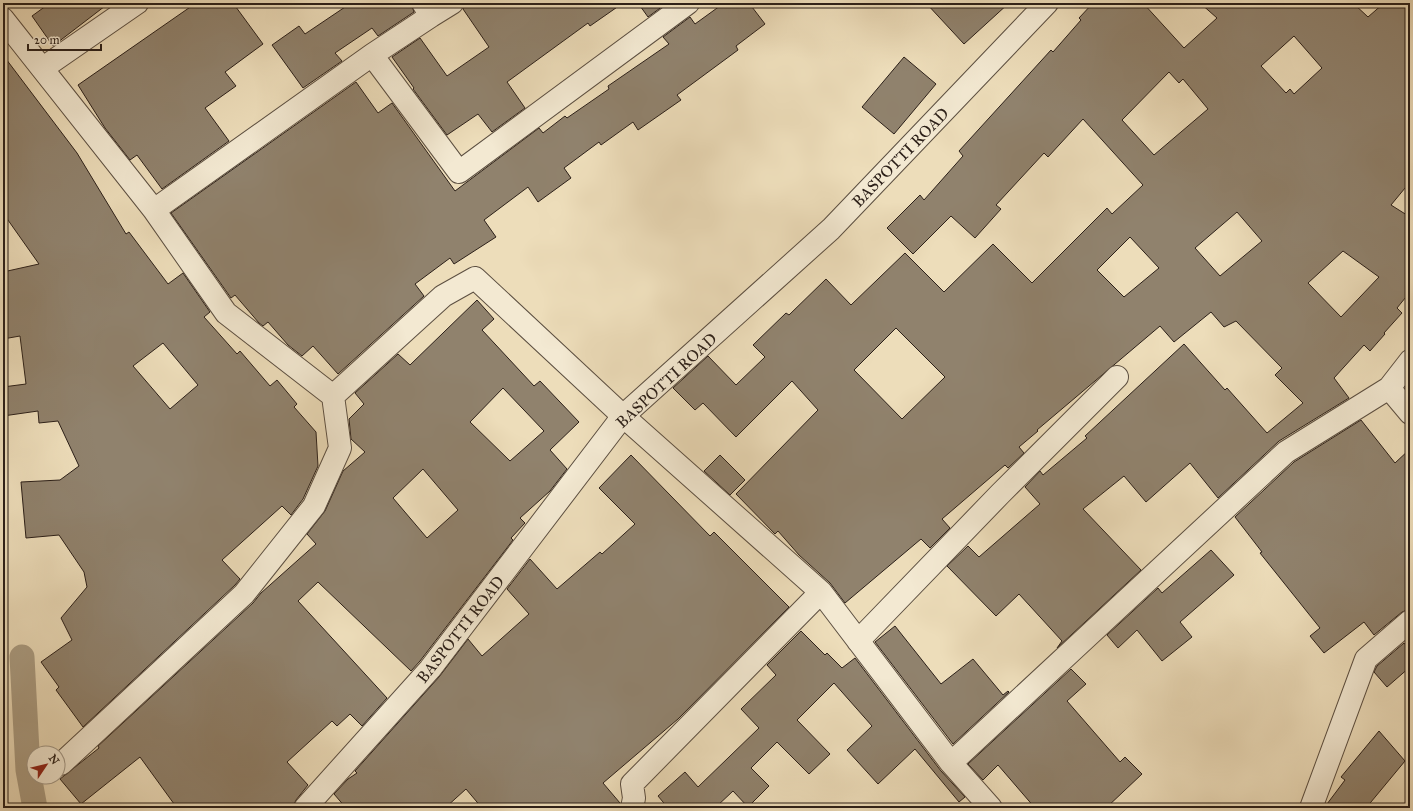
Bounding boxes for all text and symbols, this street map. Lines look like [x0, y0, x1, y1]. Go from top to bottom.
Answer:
scale bar [28, 26, 101, 52]
text: 20 m [34, 33, 60, 47]
street label: BASPOTTI ROAD [848, 104, 953, 211]
street label: BASPOTTI ROAD [612, 329, 721, 432]
street label: BASPOTTI ROAD [413, 572, 508, 687]
north arrow [26, 745, 66, 785]
text: N [46, 752, 62, 768]

